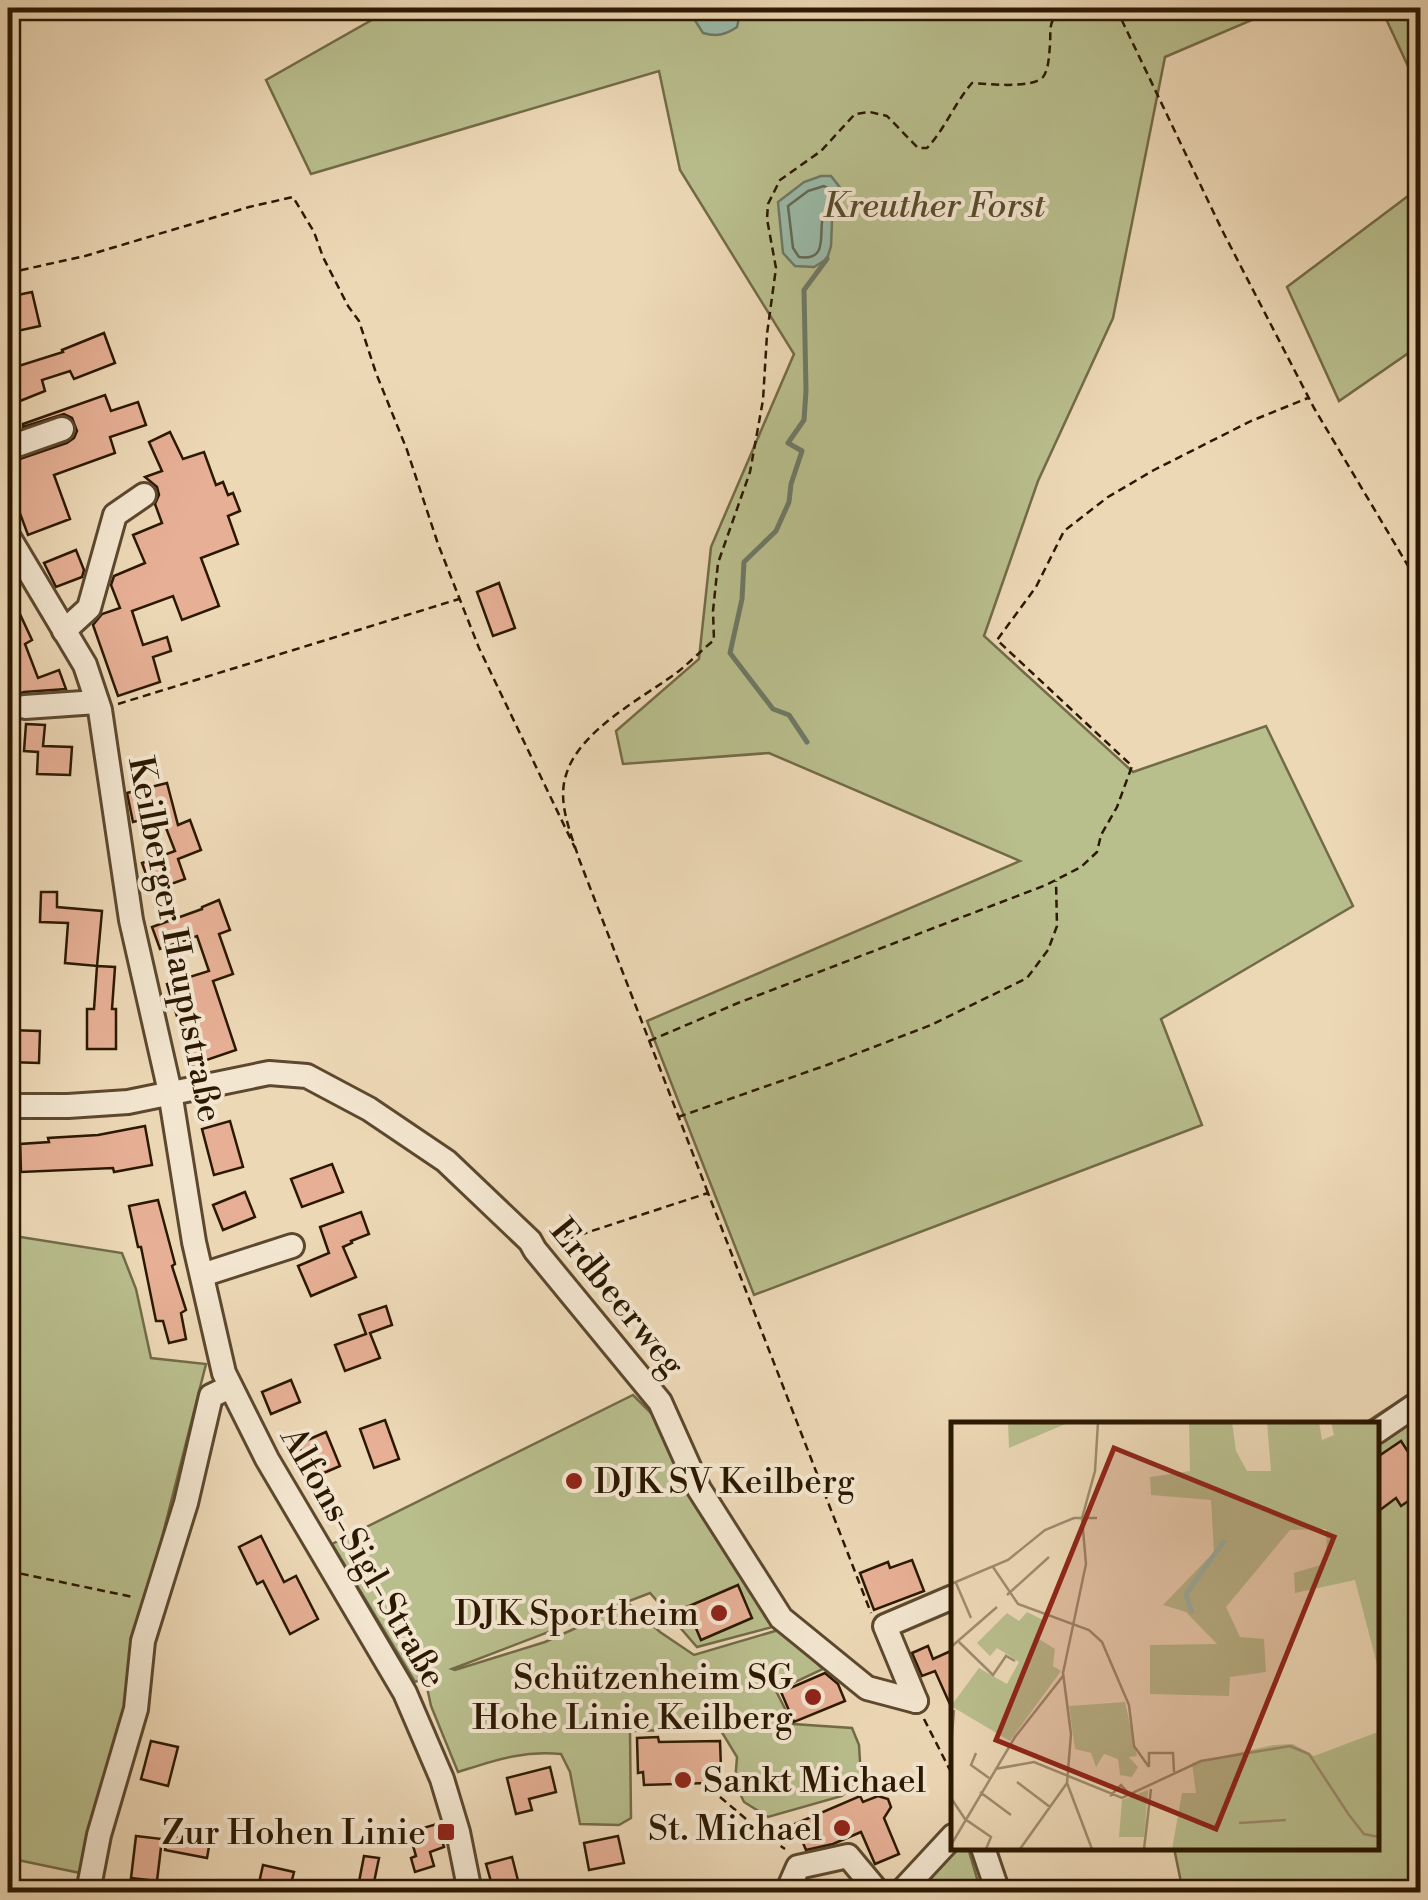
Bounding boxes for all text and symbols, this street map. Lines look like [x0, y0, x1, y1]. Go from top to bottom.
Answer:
park label: Kreuther Forst [823, 185, 1046, 228]
street label: Keilberger Hauptstraße [118, 753, 231, 1126]
street label: Erdbeerweg [540, 1210, 693, 1385]
street label: Alfons-Sigl-Straße [270, 1419, 455, 1696]
inset map [951, 1422, 1378, 1850]
place label: DJK SV Keilberg [594, 1461, 855, 1504]
marker: DJK SV Keilberg [563, 1470, 585, 1492]
place label: DJK Sportheim [455, 1593, 699, 1636]
marker: DJK Sportheim [708, 1602, 730, 1624]
place label: Schützenheim SG Hohe Linie Keilberg [472, 1657, 793, 1740]
marker: Schützenheim SG Hohe Linie Keilberg [802, 1686, 824, 1708]
place label: Sankt Michael [703, 1760, 926, 1803]
marker: Sankt Michael [672, 1769, 694, 1791]
place label: St. Michael [648, 1808, 822, 1851]
place label: Zur Hohen Linie [162, 1812, 426, 1855]
marker: St. Michael [831, 1817, 853, 1839]
marker: Zur Hohen Linie [435, 1821, 457, 1843]

